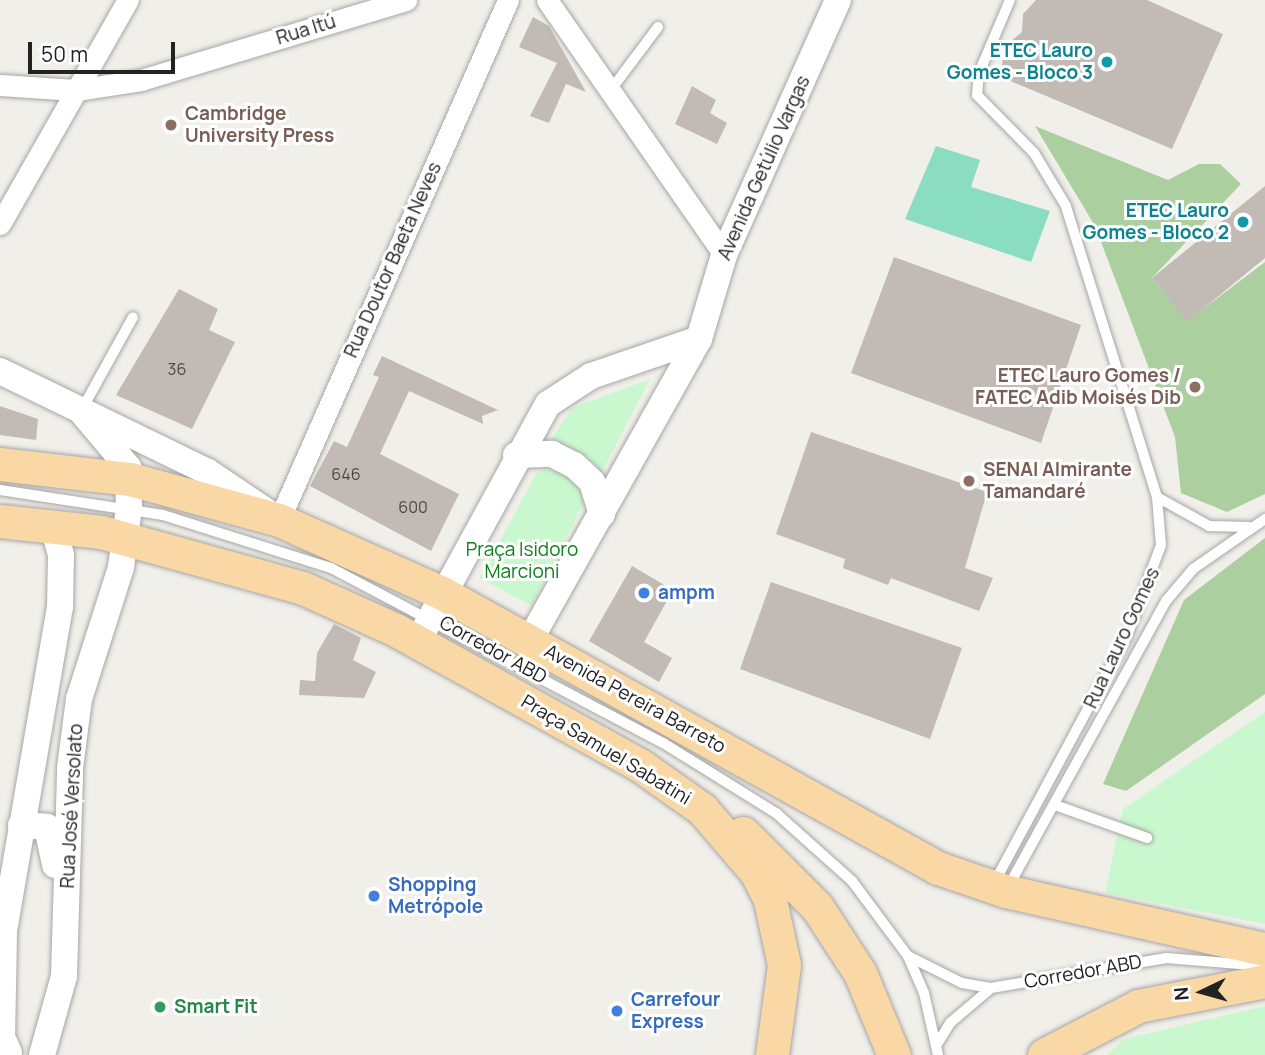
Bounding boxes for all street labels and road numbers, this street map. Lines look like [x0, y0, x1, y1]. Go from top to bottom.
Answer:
street label: Rua Itú [274, 10, 338, 50]
street label: Avenida Getúlio Vargas [713, 72, 815, 264]
street label: Rua Doutor Baeta Neves [340, 159, 446, 361]
street label: Rua Lauro Gomes [1079, 564, 1165, 712]
street label: Corredor ABD [435, 611, 551, 689]
street label: Avenida Pereira Barreto [540, 640, 730, 758]
street label: Praça Samuel Sabatini [517, 690, 695, 810]
street label: Rua José Versolato [56, 723, 88, 889]
street label: Corredor ABD [1022, 950, 1144, 994]

